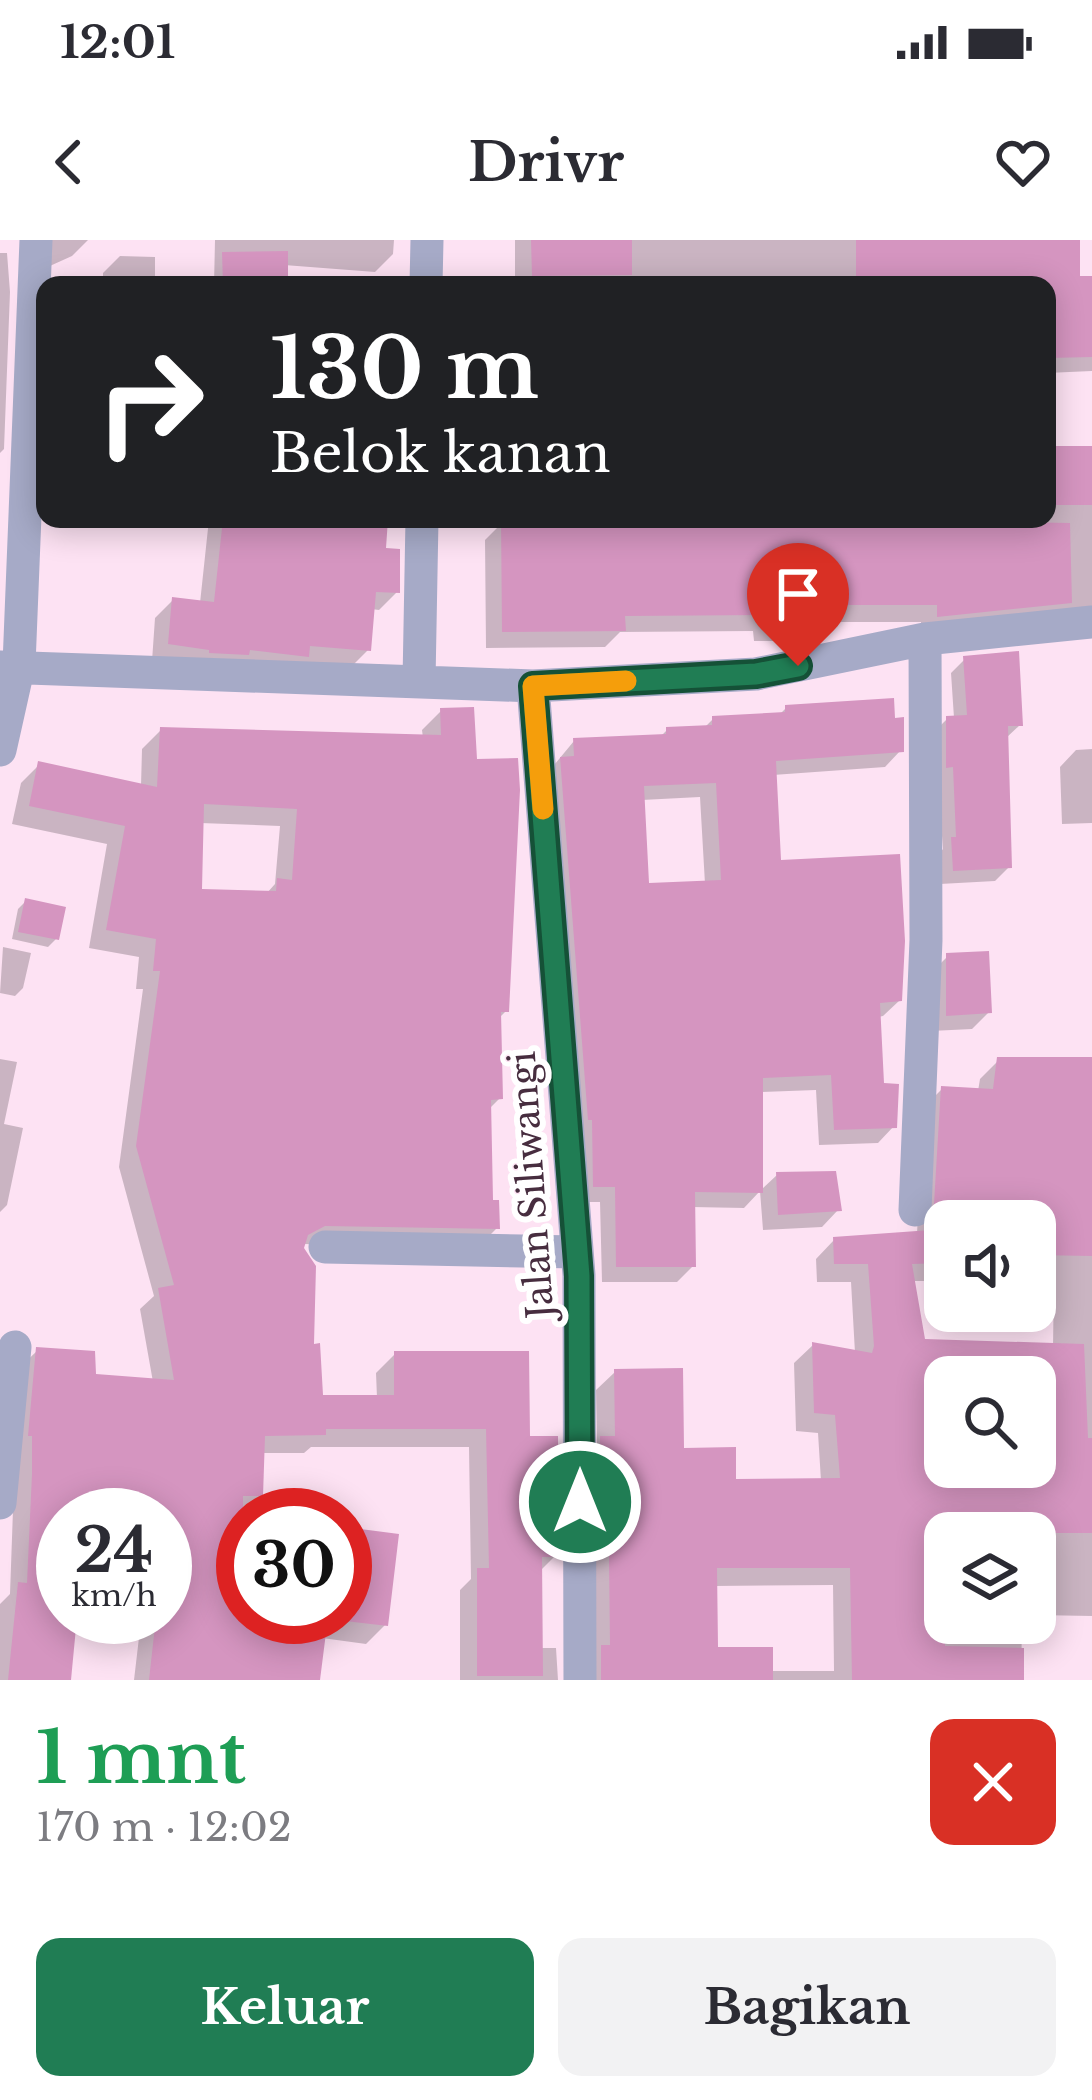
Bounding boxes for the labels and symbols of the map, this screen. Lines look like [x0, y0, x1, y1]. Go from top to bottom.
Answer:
pin [747, 543, 849, 666]
street label: Jalan Siliwangi [500, 1050, 564, 1324]
position arrow [517, 1439, 643, 1565]
speed limit sign: 30 [216, 1488, 372, 1644]

